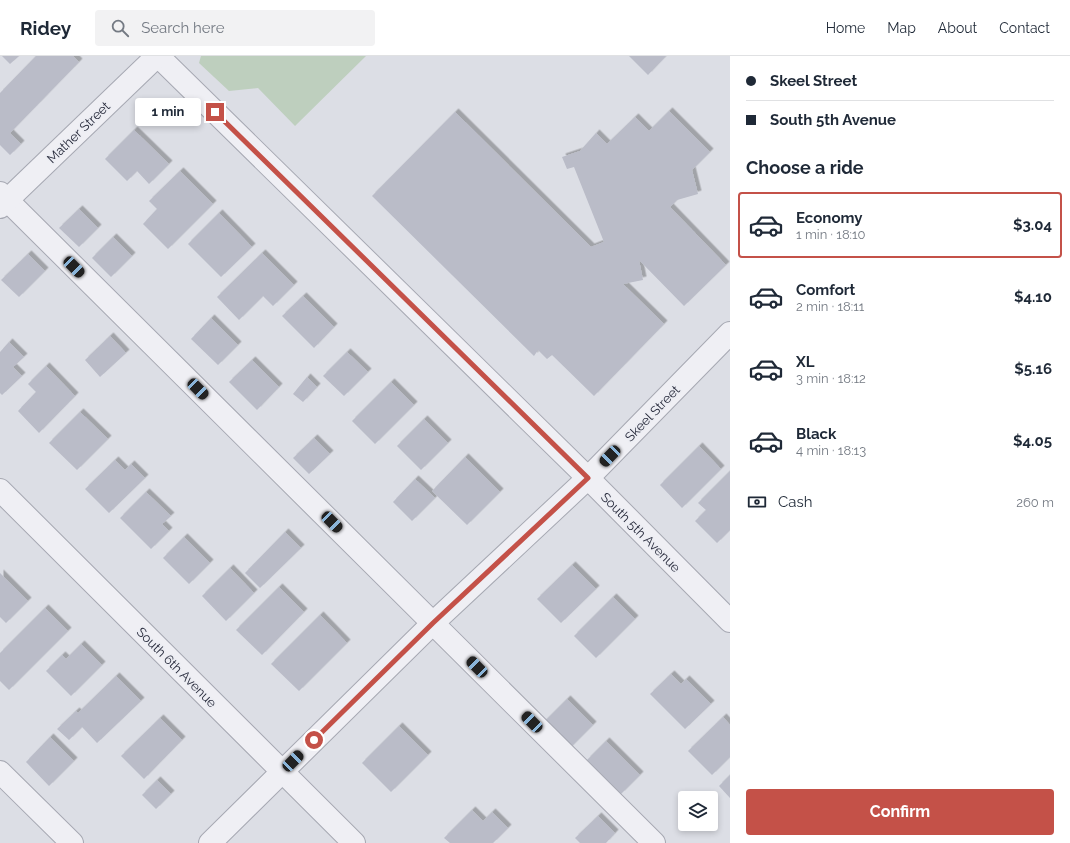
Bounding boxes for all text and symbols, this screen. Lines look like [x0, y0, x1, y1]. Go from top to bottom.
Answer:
search box [95, 10, 375, 46]
text: Ridey [20, 17, 71, 39]
icon: search [109, 17, 131, 39]
text: Search here [141, 19, 224, 37]
text: Home [826, 20, 865, 36]
text: Map [887, 20, 916, 36]
text: About [938, 20, 977, 36]
text: Contact [999, 20, 1050, 36]
text: Skeel Street [770, 72, 857, 90]
street label: Mather Street [44, 98, 113, 166]
callout: 1 min [135, 98, 201, 126]
route end [206, 103, 224, 121]
text: 1 min [152, 104, 184, 119]
text: South 5th Avenue [770, 111, 896, 129]
text: Choose a ride [746, 157, 864, 178]
icon: car [748, 207, 784, 243]
text: Economy [796, 209, 863, 227]
text: $3.04 [1013, 216, 1052, 234]
text: 1 min · 18:10 [796, 227, 866, 242]
car [61, 254, 87, 280]
icon: car [748, 279, 784, 315]
text: Comfort [796, 281, 855, 299]
text: $4.10 [1014, 288, 1052, 306]
text: 2 min · 18:11 [796, 299, 864, 314]
icon: car [748, 351, 784, 387]
text: XL [796, 353, 814, 371]
text: $5.16 [1014, 360, 1052, 378]
text: 3 min · 18:12 [796, 371, 866, 386]
car [185, 376, 211, 402]
street label: Skeel Street [622, 382, 683, 445]
icon: car [748, 423, 784, 459]
text: Black [796, 425, 836, 443]
text: $4.05 [1013, 432, 1052, 450]
car [597, 443, 623, 469]
text: 4 min · 18:13 [796, 443, 866, 458]
street label: South 5th Avenue [598, 490, 684, 575]
icon: cash [746, 491, 768, 513]
text: Cash [778, 493, 812, 511]
text: 260 m [1016, 495, 1054, 510]
car [319, 509, 345, 535]
street label: South 6th Avenue [134, 624, 220, 711]
car [464, 654, 490, 680]
car [519, 709, 545, 735]
route start [305, 731, 323, 749]
car [280, 748, 306, 774]
button: Confirm [746, 789, 1054, 835]
map controls [678, 791, 718, 831]
button: layers [678, 791, 718, 831]

